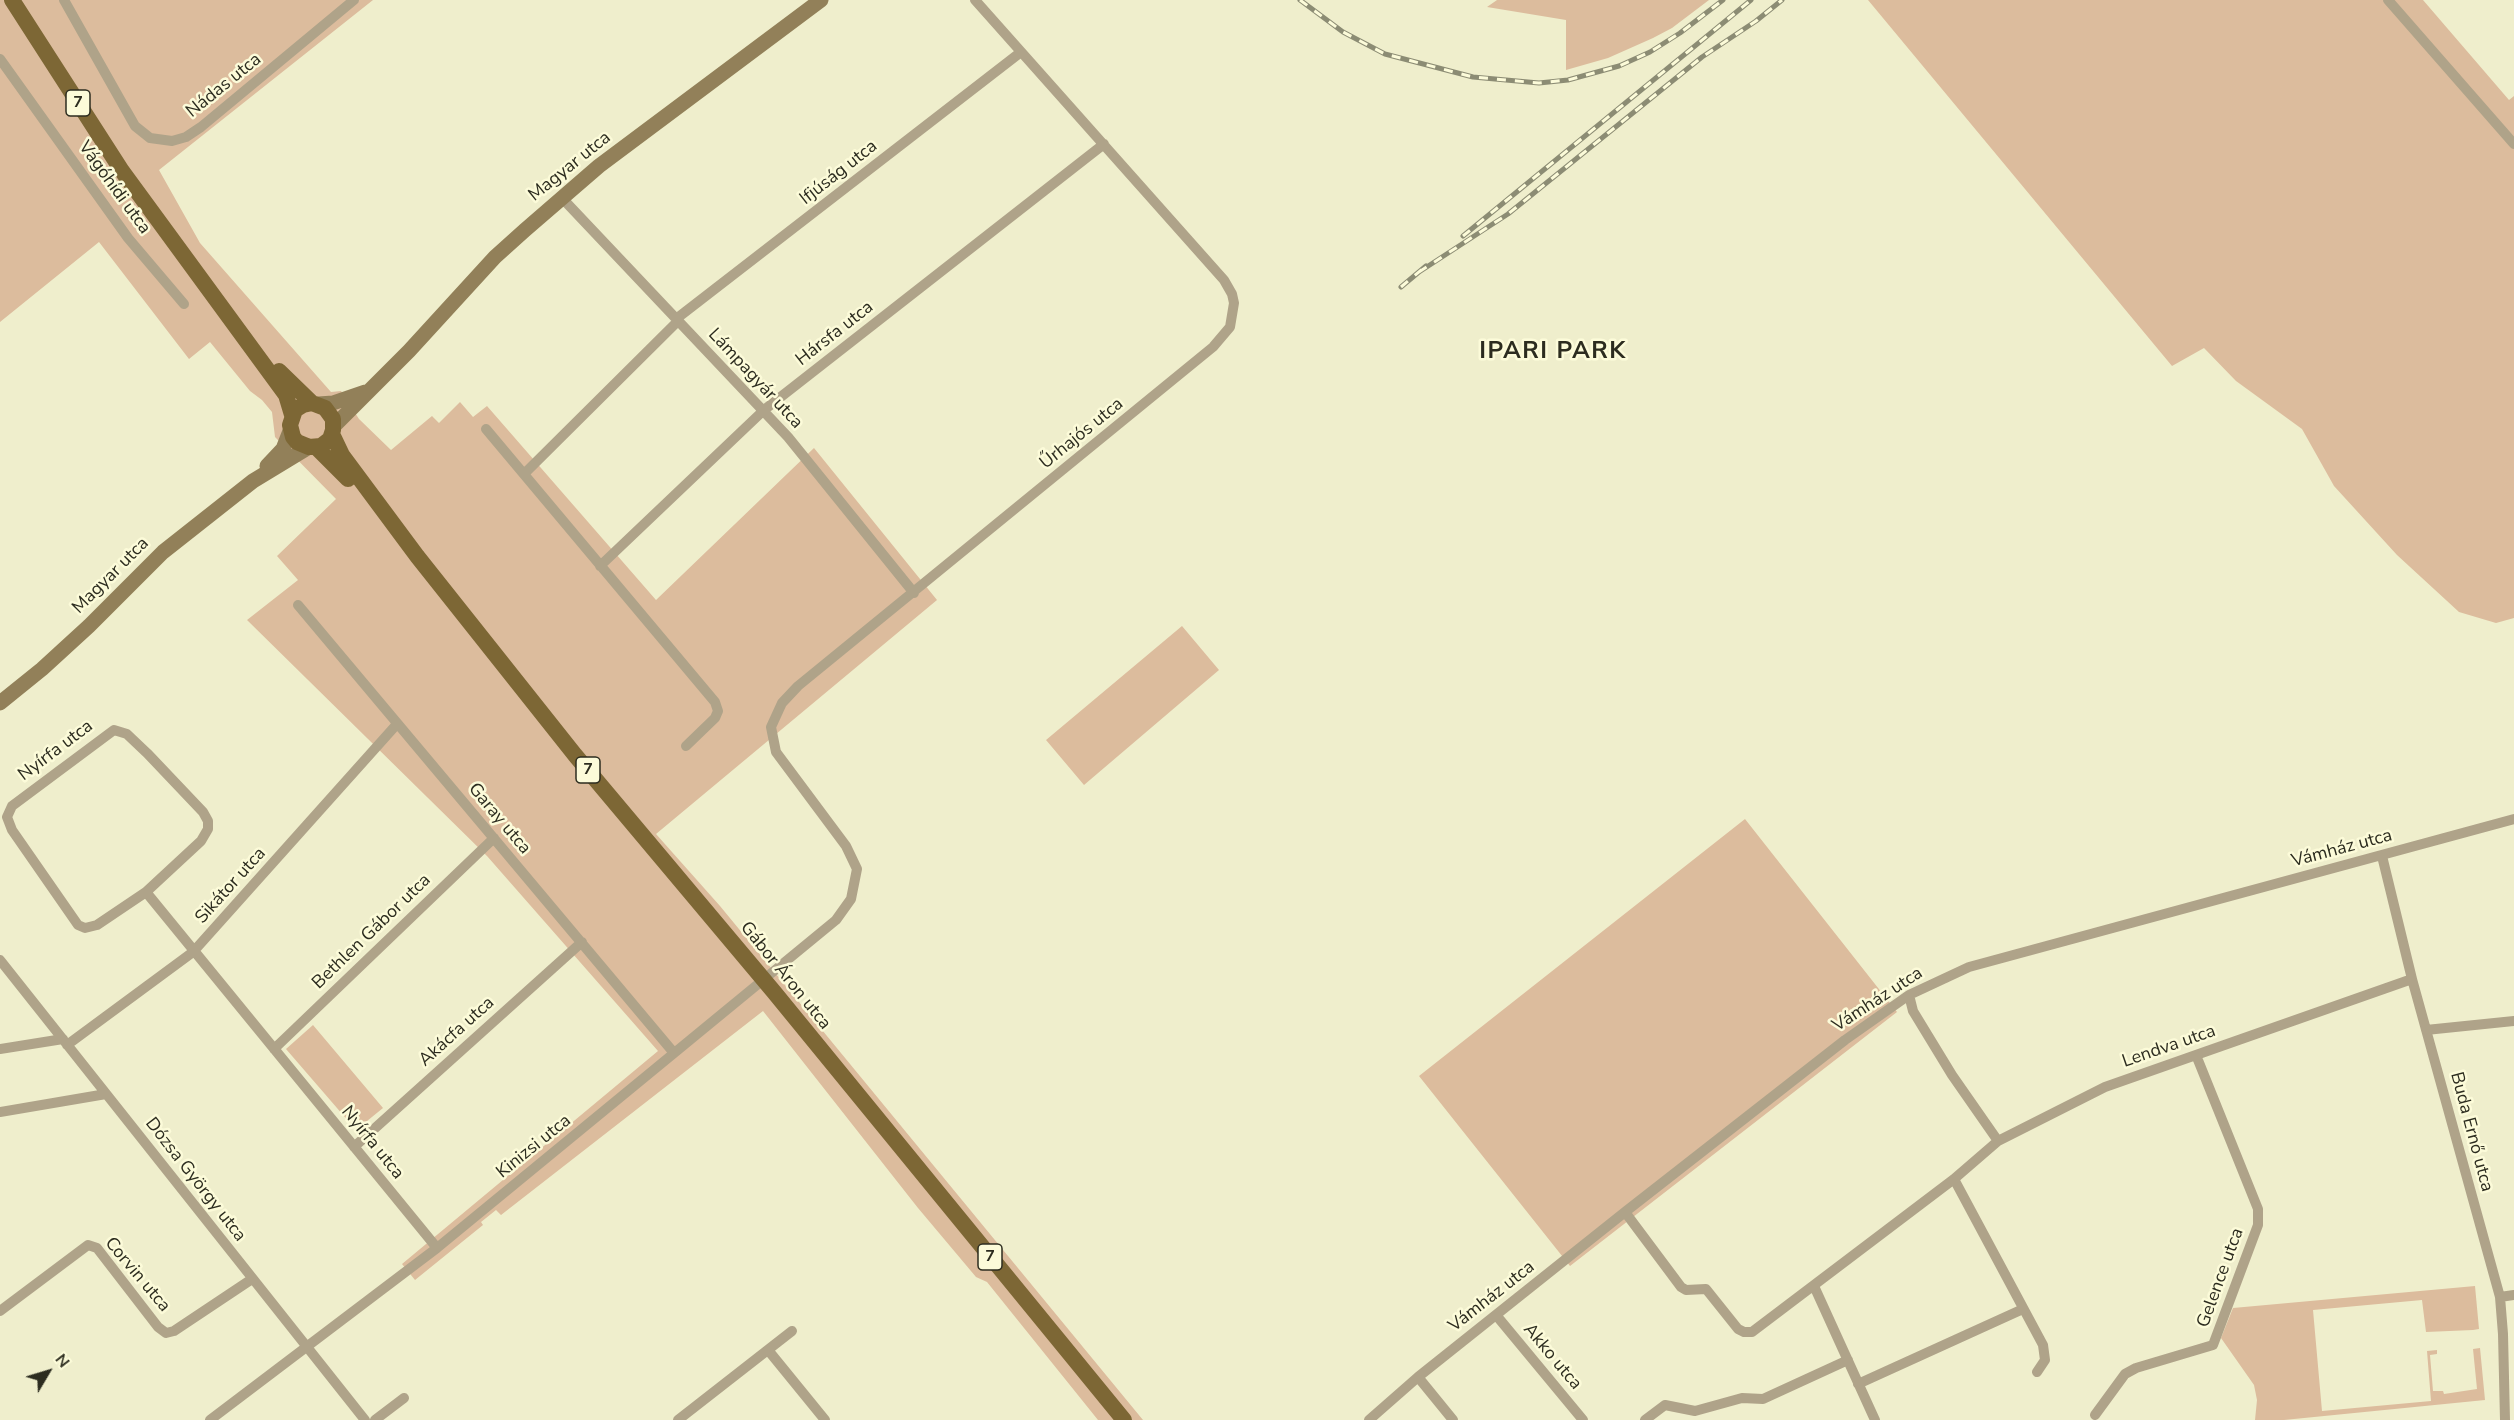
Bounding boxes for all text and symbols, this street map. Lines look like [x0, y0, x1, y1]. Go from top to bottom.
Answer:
street label: Nádas utca [182, 49, 266, 123]
road number: 7 [66, 90, 90, 116]
street label: Magyar utca [525, 127, 615, 207]
street label: Ifjúság utca [796, 136, 882, 210]
street label: Vágóhídi utca [73, 137, 155, 239]
street label: Hársfa utca [792, 297, 878, 371]
street label: Lámpagyár utca [703, 324, 807, 434]
district label: IPARI PARK [1479, 338, 1627, 366]
street label: Űrhajós utca [1036, 394, 1128, 474]
street label: Magyar utca [68, 533, 154, 619]
street label: Nyírfa utca [14, 716, 98, 786]
road number: 7 [576, 757, 600, 783]
street label: Garay utca [463, 779, 535, 859]
street label: Vámház utca [2289, 825, 2395, 873]
street label: Sikátor utca [191, 843, 271, 929]
street label: Bethlen Gábor utca [308, 870, 436, 994]
street label: Gábor Áron utca [735, 918, 835, 1034]
street label: Vámház utca [1829, 963, 1927, 1037]
street label: Akácfa utca [415, 992, 499, 1072]
street label: Lendva utca [2119, 1021, 2219, 1073]
street label: Buda Ernő utca [2445, 1070, 2497, 1194]
street label: Nyírfa utca [336, 1102, 408, 1184]
street label: Kinizsi utca [492, 1110, 576, 1184]
street label: Dózsa György utca [140, 1114, 250, 1246]
street label: Gelence utca [2193, 1225, 2249, 1331]
street label: Corvin utca [100, 1233, 174, 1317]
road number: 7 [978, 1244, 1002, 1270]
street label: Vámház utca [1445, 1257, 1539, 1337]
street label: Akko utca [1518, 1320, 1586, 1394]
north arrow [18, 1342, 78, 1402]
text: N [50, 1349, 75, 1372]

